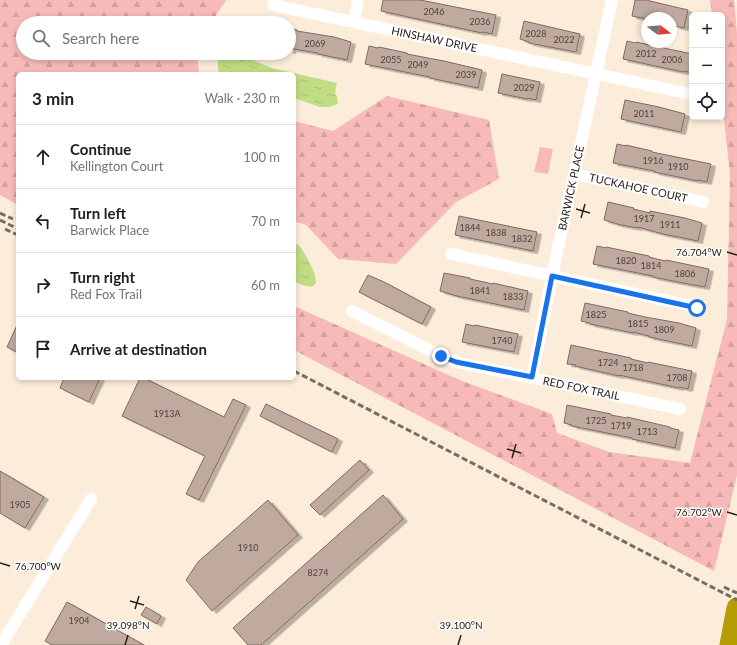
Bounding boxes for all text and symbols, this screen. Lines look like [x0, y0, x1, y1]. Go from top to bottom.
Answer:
house number: 2046 [424, 6, 444, 17]
north arrow [641, 12, 677, 48]
map controls [689, 12, 725, 120]
button: + [689, 12, 725, 48]
search box [16, 16, 296, 60]
house number: 2036 [470, 16, 490, 27]
street label: HINSHAW DRIVE [390, 23, 479, 54]
icon: search [30, 27, 52, 49]
house number: 2028 [526, 28, 546, 39]
text: Search here [62, 29, 139, 47]
house number: 2022 [554, 34, 574, 45]
house number: 2069 [305, 38, 325, 49]
house number: 2012 [636, 48, 656, 59]
button: − [689, 48, 725, 84]
house number: 2055 [381, 54, 401, 65]
house number: 2006 [662, 54, 682, 65]
house number: 2049 [408, 59, 428, 70]
house number: 2039 [456, 69, 476, 80]
house number: 2029 [514, 82, 534, 93]
button: locate [689, 84, 725, 120]
text: 3 min [32, 88, 74, 109]
text: Walk · 230 m [204, 90, 280, 106]
house number: 2011 [634, 108, 654, 119]
text: Continue [70, 140, 131, 158]
street label: BARWICK PLACE [555, 144, 586, 232]
icon: ahead [32, 146, 54, 168]
text: 100 m [243, 149, 280, 165]
house number: 1916 [643, 155, 663, 166]
text: Kellington Court [70, 158, 163, 174]
house number: 1910 [668, 161, 688, 172]
street label: TUCKAHOE COURT [588, 170, 690, 205]
text: Turn left [70, 204, 126, 222]
icon: left [32, 210, 54, 232]
text: 70 m [251, 213, 280, 229]
house number: 1917 [634, 213, 654, 224]
house number: 1911 [660, 219, 680, 230]
text: Barwick Place [70, 222, 149, 238]
house number: 1844 [460, 222, 480, 233]
house number: 1838 [486, 227, 506, 238]
house number: 1832 [512, 233, 532, 244]
text: 76.704°W [676, 246, 723, 258]
house number: 1820 [616, 255, 636, 266]
house number: 1814 [641, 260, 661, 271]
text: Turn right [70, 268, 135, 286]
house number: 1806 [675, 268, 695, 279]
icon: right [32, 274, 54, 296]
text: 60 m [251, 277, 280, 293]
house number: 1841 [470, 285, 490, 296]
text: Red Fox Trail [70, 286, 142, 302]
house number: 1833 [503, 291, 523, 302]
route start [688, 299, 706, 317]
house number: 1825 [586, 309, 606, 320]
house number: 1815 [628, 318, 648, 329]
house number: 1809 [654, 324, 674, 335]
house number: 1740 [492, 335, 512, 346]
icon: arrive [32, 338, 54, 360]
text: Arrive at destination [70, 340, 207, 358]
route end [432, 347, 450, 365]
house number: 1724 [598, 357, 618, 368]
house number: 1718 [623, 362, 643, 373]
house number: 1708 [667, 372, 687, 383]
street label: RED FOX TRAIL [542, 373, 622, 402]
house number: 1913A [154, 408, 181, 419]
house number: 1725 [586, 415, 606, 426]
house number: 1719 [611, 420, 631, 431]
house number: 1713 [637, 426, 657, 437]
house number: 1905 [10, 499, 30, 510]
text: 76.702°W [676, 506, 723, 518]
house number: 1910 [238, 542, 258, 553]
text: 76.700°W [15, 560, 62, 572]
house number: 8274 [308, 567, 328, 578]
house number: 1904 [69, 615, 89, 626]
text: 39.098°N [106, 619, 150, 631]
text: 39.100°N [439, 619, 483, 631]

